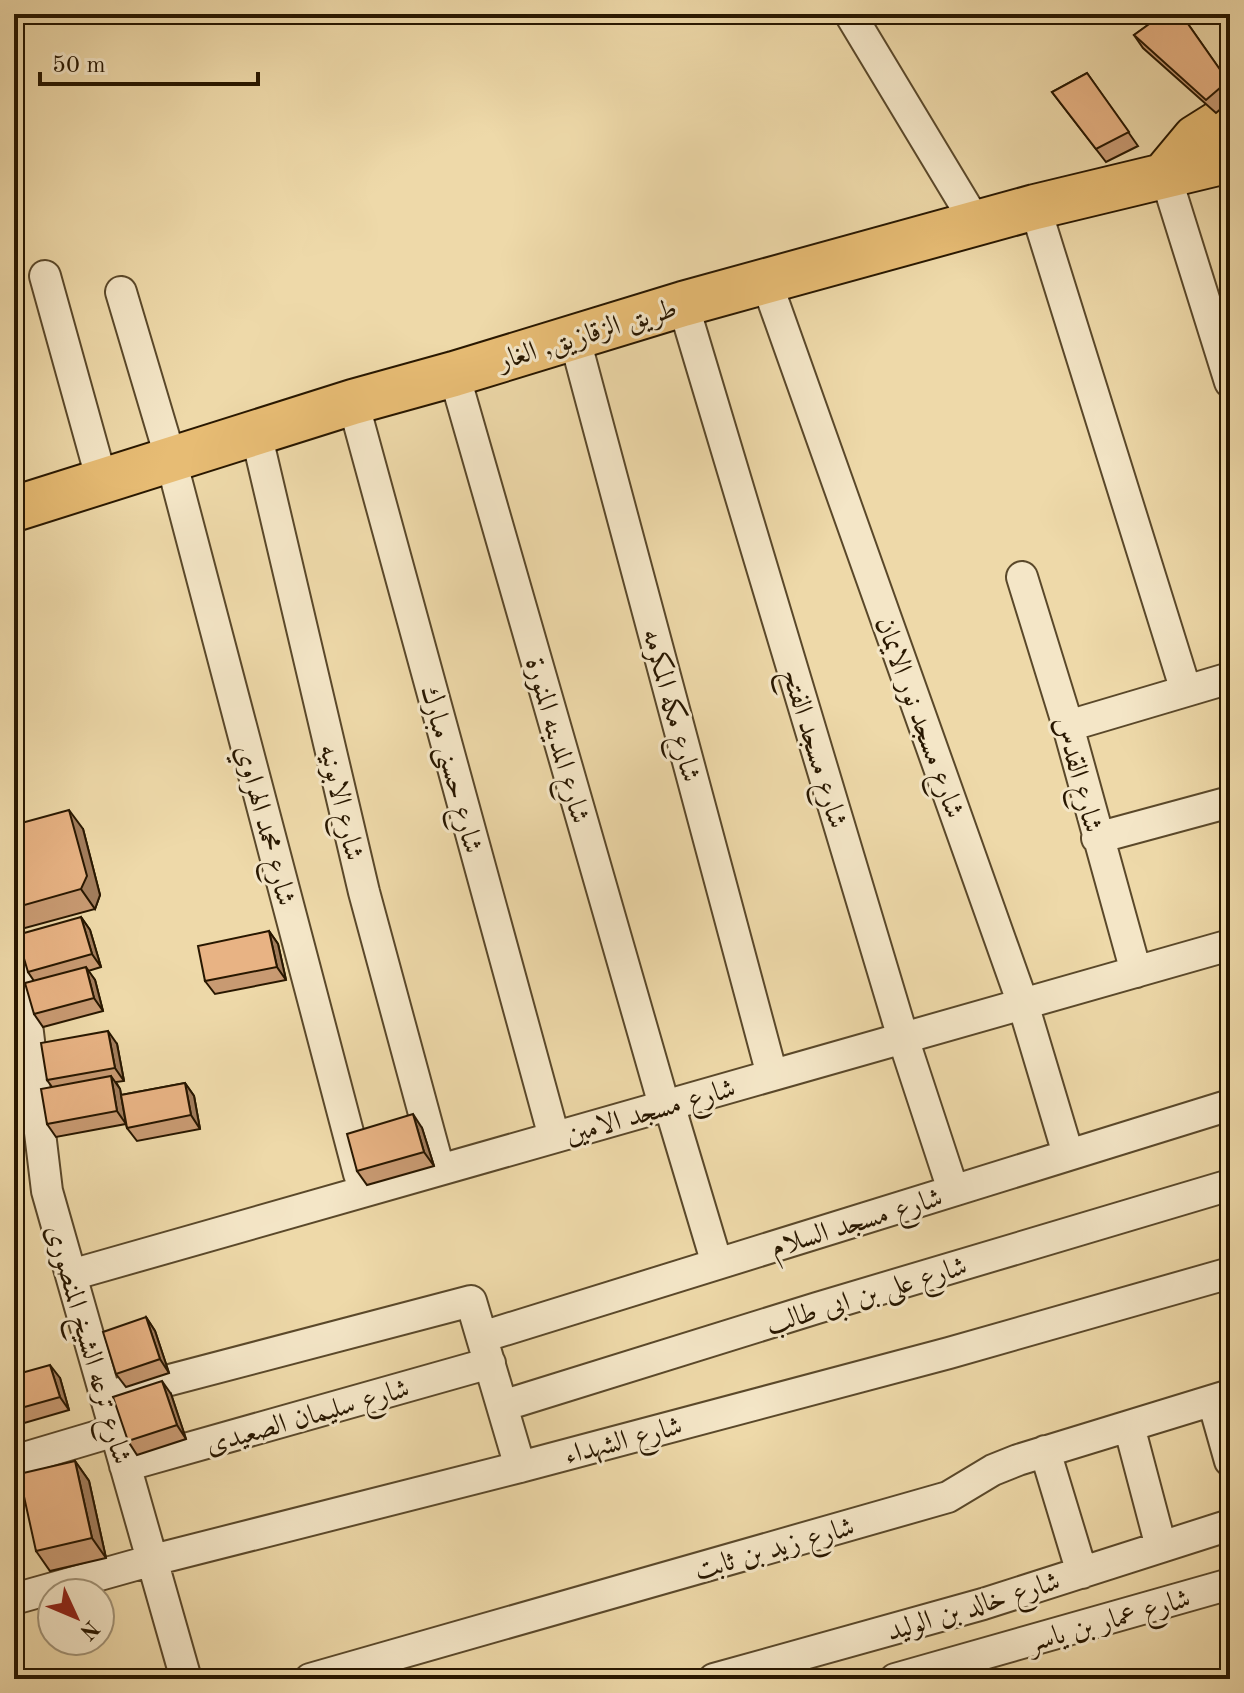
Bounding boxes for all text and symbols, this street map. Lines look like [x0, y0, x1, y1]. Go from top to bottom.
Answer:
scale bar [40, 36, 258, 86]
text: 50 m [52, 54, 106, 78]
street label: طريق الزقازيق, الغار [492, 294, 681, 378]
street label: شارع مسجد نور الايمان [862, 614, 968, 825]
street label: شارع مكه المكرمه [629, 626, 706, 787]
street label: شارع المدينه المنورة [512, 655, 593, 829]
street label: شارع مسجد الفتح [768, 666, 851, 834]
street label: شارع حسنى مبارك [407, 682, 488, 859]
street label: شارع القدس [1041, 714, 1106, 838]
street label: شارع محمد الهراوي [222, 742, 299, 911]
street label: شارع الابونيه [306, 742, 367, 865]
street label: شارع مسجد الامين [563, 1075, 741, 1157]
street label: شارع مسجد السلام [768, 1184, 948, 1271]
street label: شارع ترعه الشيخ المنصورى [32, 1222, 135, 1470]
street label: شارع على بن ابى طالب [763, 1253, 973, 1347]
street label: شارع سليمان الصعيدى [203, 1375, 415, 1467]
street label: شارع الشهداء [562, 1413, 688, 1478]
street label: شارع زيد بن ثابت [692, 1514, 860, 1593]
street label: شارع خالد بن الوليد [884, 1568, 1066, 1654]
north arrow [36, 1577, 116, 1657]
street label: شارع عمار بن ياسر [1023, 1585, 1196, 1666]
text: N [75, 1616, 103, 1643]

